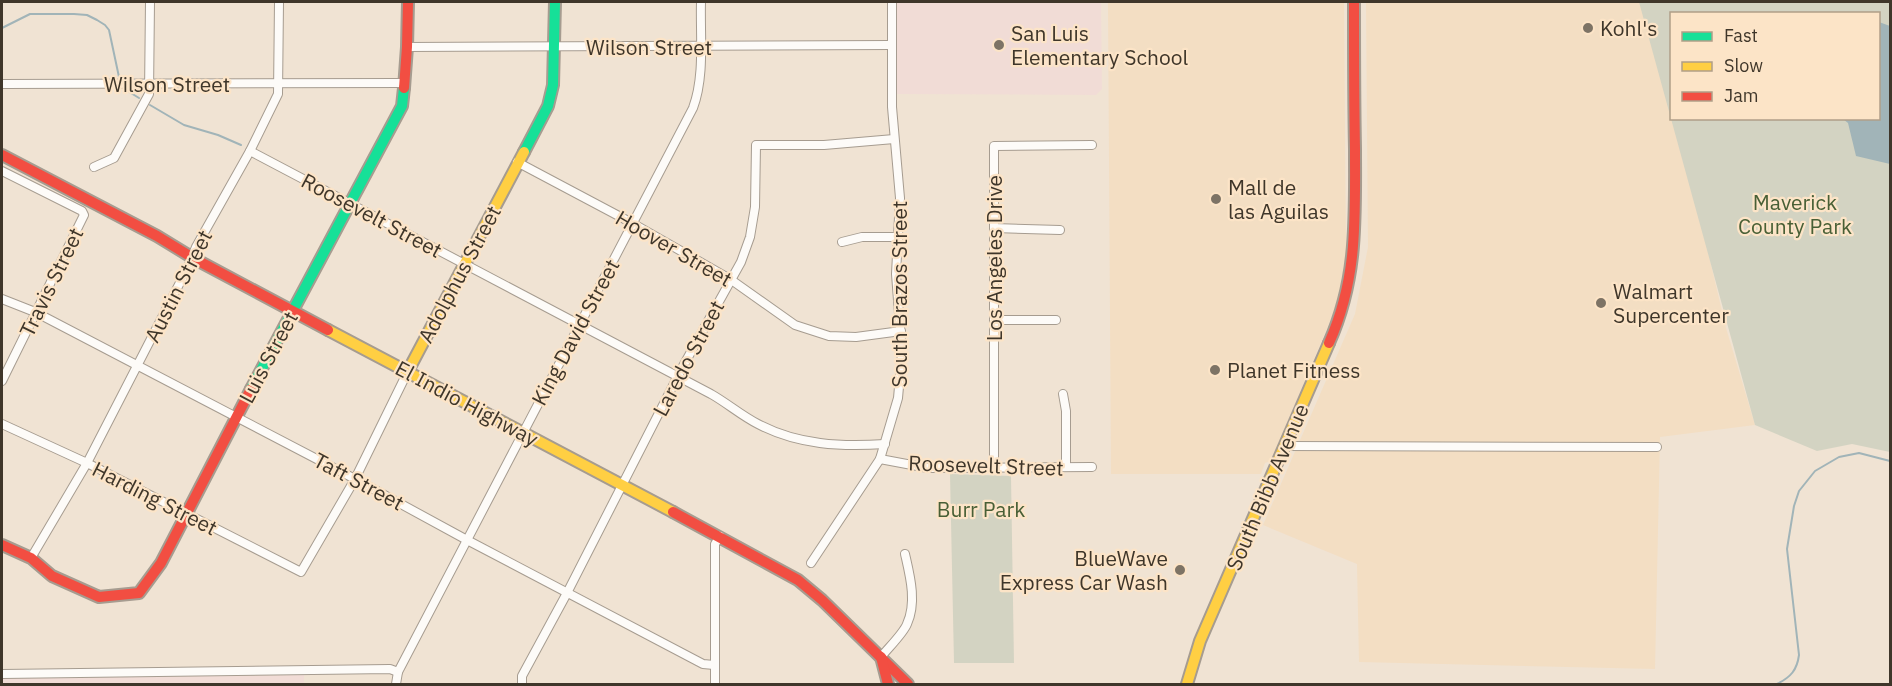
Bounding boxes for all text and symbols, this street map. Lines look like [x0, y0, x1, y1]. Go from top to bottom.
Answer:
legend [1670, 12, 1880, 120]
place label: Kohl's [1600, 14, 1658, 42]
place label: San Luis Elementary School [1011, 19, 1188, 71]
marker: Kohl's [1581, 21, 1595, 35]
text: Fast [1724, 24, 1758, 47]
street label: Wilson Street [586, 33, 712, 61]
marker: San Luis Elementary School [992, 38, 1006, 52]
text: Slow [1724, 54, 1763, 77]
street label: Wilson Street [104, 70, 230, 98]
text: Jam [1724, 84, 1759, 107]
street label: Roosevelt Street [297, 166, 447, 264]
place label: Mall de las Aguilas [1228, 173, 1329, 225]
street label: Los Angeles Drive [980, 175, 1008, 341]
park label: Maverick County Park [1738, 188, 1852, 240]
marker: Mall de las Aguilas [1209, 192, 1223, 206]
street label: Adolphus Street [411, 200, 507, 348]
street label: South Brazos Street [885, 201, 913, 387]
street label: Hoover Street [611, 203, 737, 293]
street label: Travis Street [13, 223, 89, 341]
street label: Austin Street [138, 225, 218, 347]
street label: King David Street [525, 254, 625, 410]
place label: Walmart Supercenter [1613, 277, 1729, 329]
street label: Laredo Street [646, 295, 730, 421]
marker: Walmart Supercenter [1594, 296, 1608, 310]
street label: Luis Street [232, 306, 304, 408]
street label: El Indio Highway [391, 354, 544, 453]
place label: Planet Fitness [1227, 356, 1361, 384]
marker: Planet Fitness [1208, 363, 1222, 377]
street label: South Bibb Avenue [1219, 399, 1315, 575]
street label: Taft Street [309, 446, 409, 516]
street label: Roosevelt Street [908, 448, 1064, 482]
street label: Harding Street [88, 455, 222, 541]
park label: Burr Park [937, 495, 1025, 523]
place label: BlueWave Express Car Wash [1000, 544, 1168, 596]
marker: BlueWave Express Car Wash [1173, 563, 1187, 577]

